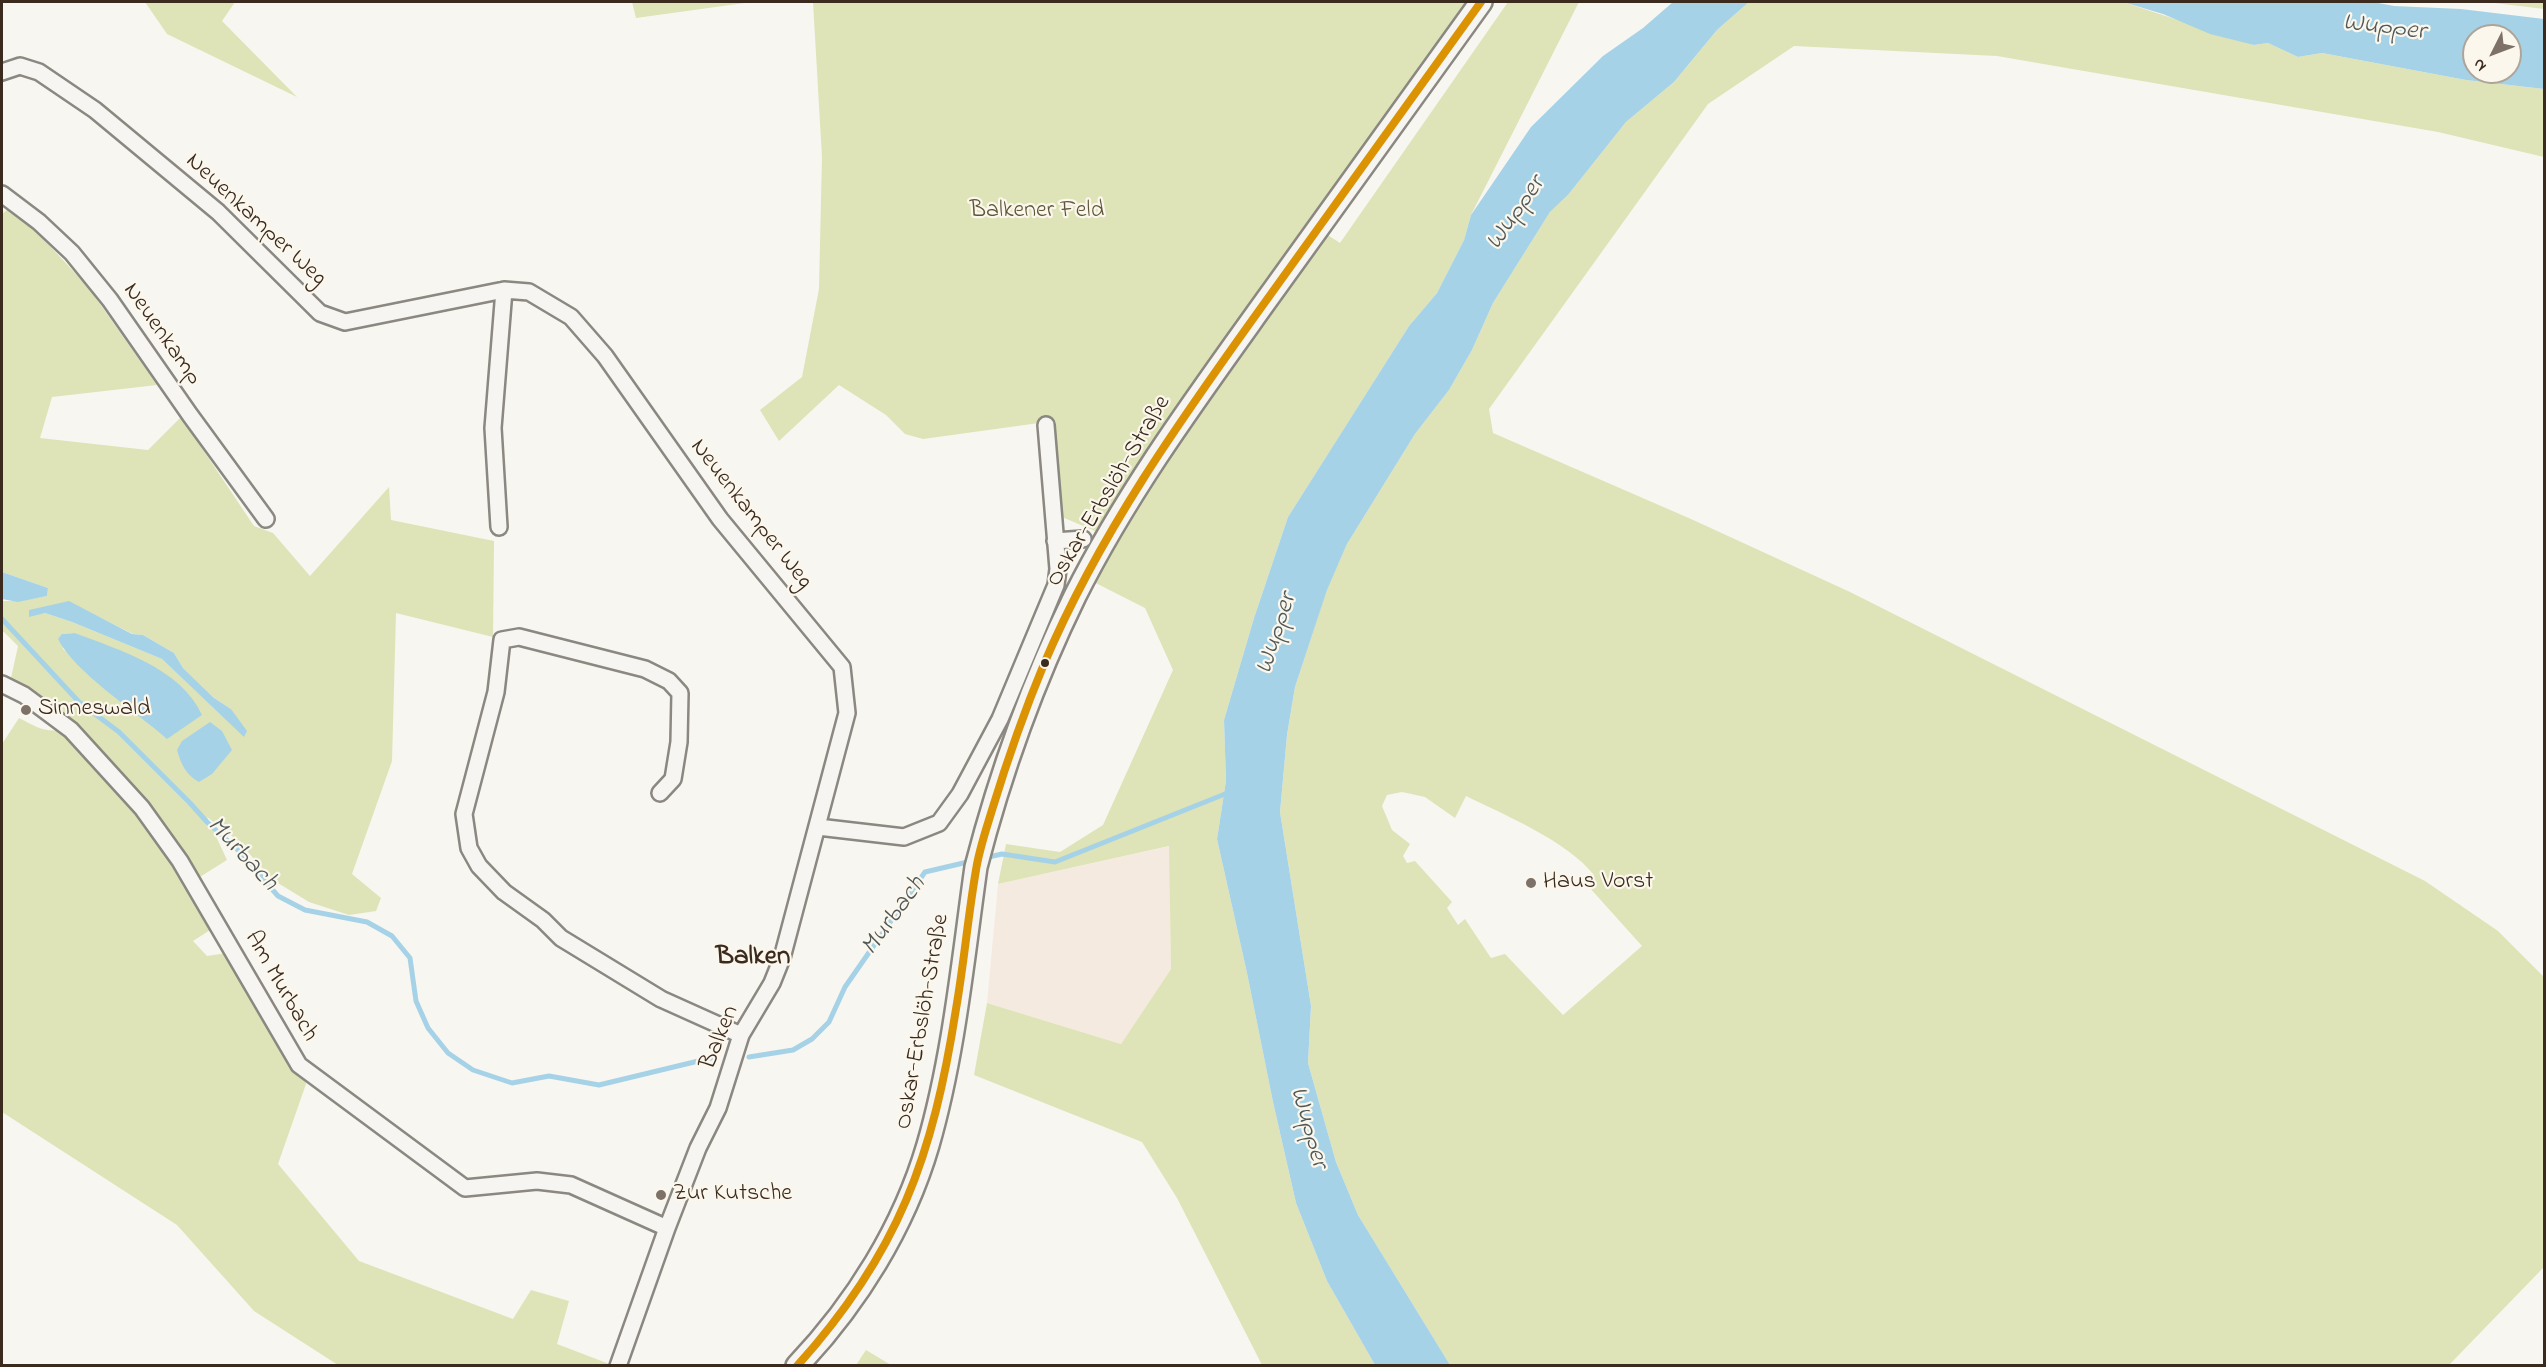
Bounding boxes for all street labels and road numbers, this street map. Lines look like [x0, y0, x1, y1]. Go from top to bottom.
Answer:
street label: Neuenkamper Weg [178, 148, 332, 294]
street label: Neuenkamp [115, 278, 207, 392]
street label: Oskar-Erbslöh-Straße [1041, 391, 1179, 593]
street label: Neuenkamper Weg [682, 434, 818, 596]
street label: Oskar-Erbslöh-Straße [891, 912, 957, 1132]
street label: Am Murbach [237, 927, 323, 1047]
street label: Balken [695, 1002, 747, 1074]

